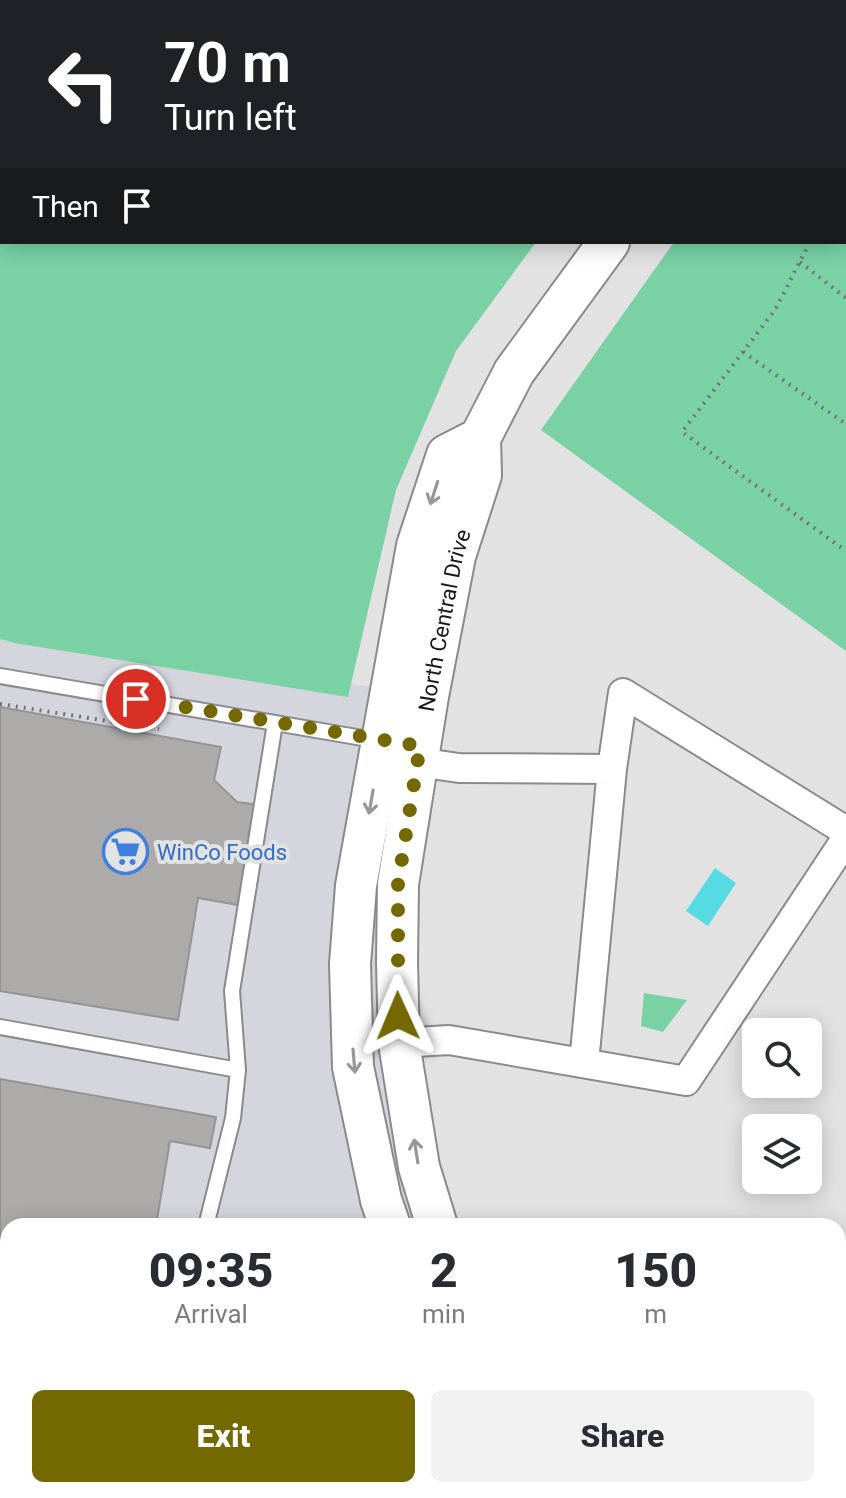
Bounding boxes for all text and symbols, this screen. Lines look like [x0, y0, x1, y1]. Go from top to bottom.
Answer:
text: 70 m [164, 30, 291, 96]
icon: left [32, 32, 136, 136]
text: Turn left [164, 97, 297, 139]
icon: arrive [115, 184, 159, 228]
text: Then [32, 189, 99, 224]
one-way arrow [426, 480, 440, 505]
street label: North Central Drive [413, 526, 475, 713]
pin [102, 665, 170, 733]
icon: arrive [114, 677, 158, 721]
one-way arrow [362, 789, 377, 814]
supermarket icon: WinCo Foods [102, 828, 150, 876]
place label: WinCo Foods [157, 840, 287, 865]
position arrow [356, 974, 440, 1058]
map controls [742, 1018, 822, 1194]
button: search [742, 1018, 822, 1098]
one-way arrow [347, 1047, 362, 1073]
button: layers [742, 1114, 822, 1194]
one-way arrow [408, 1139, 423, 1164]
text: 09:35 [149, 1242, 273, 1299]
text: 2 [430, 1242, 458, 1299]
text: 150 [614, 1242, 697, 1299]
text: Arrival [174, 1299, 248, 1329]
text: min [422, 1299, 466, 1329]
text: m [644, 1299, 667, 1329]
button: Exit [32, 1390, 415, 1482]
button: Share [431, 1390, 814, 1482]

